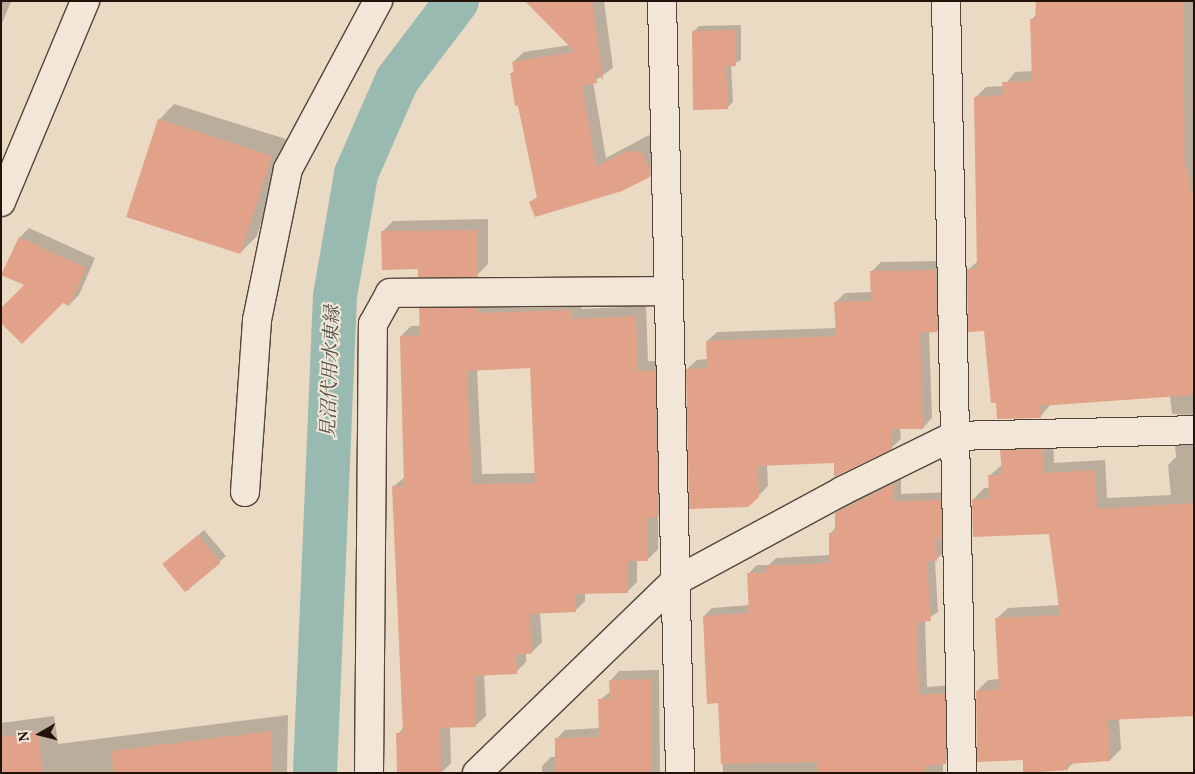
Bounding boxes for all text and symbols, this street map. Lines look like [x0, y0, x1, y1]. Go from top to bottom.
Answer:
water label: 見沼代用水東縁 [318, 305, 346, 439]
north arrow [15, 709, 65, 759]
text: N [15, 730, 35, 743]

